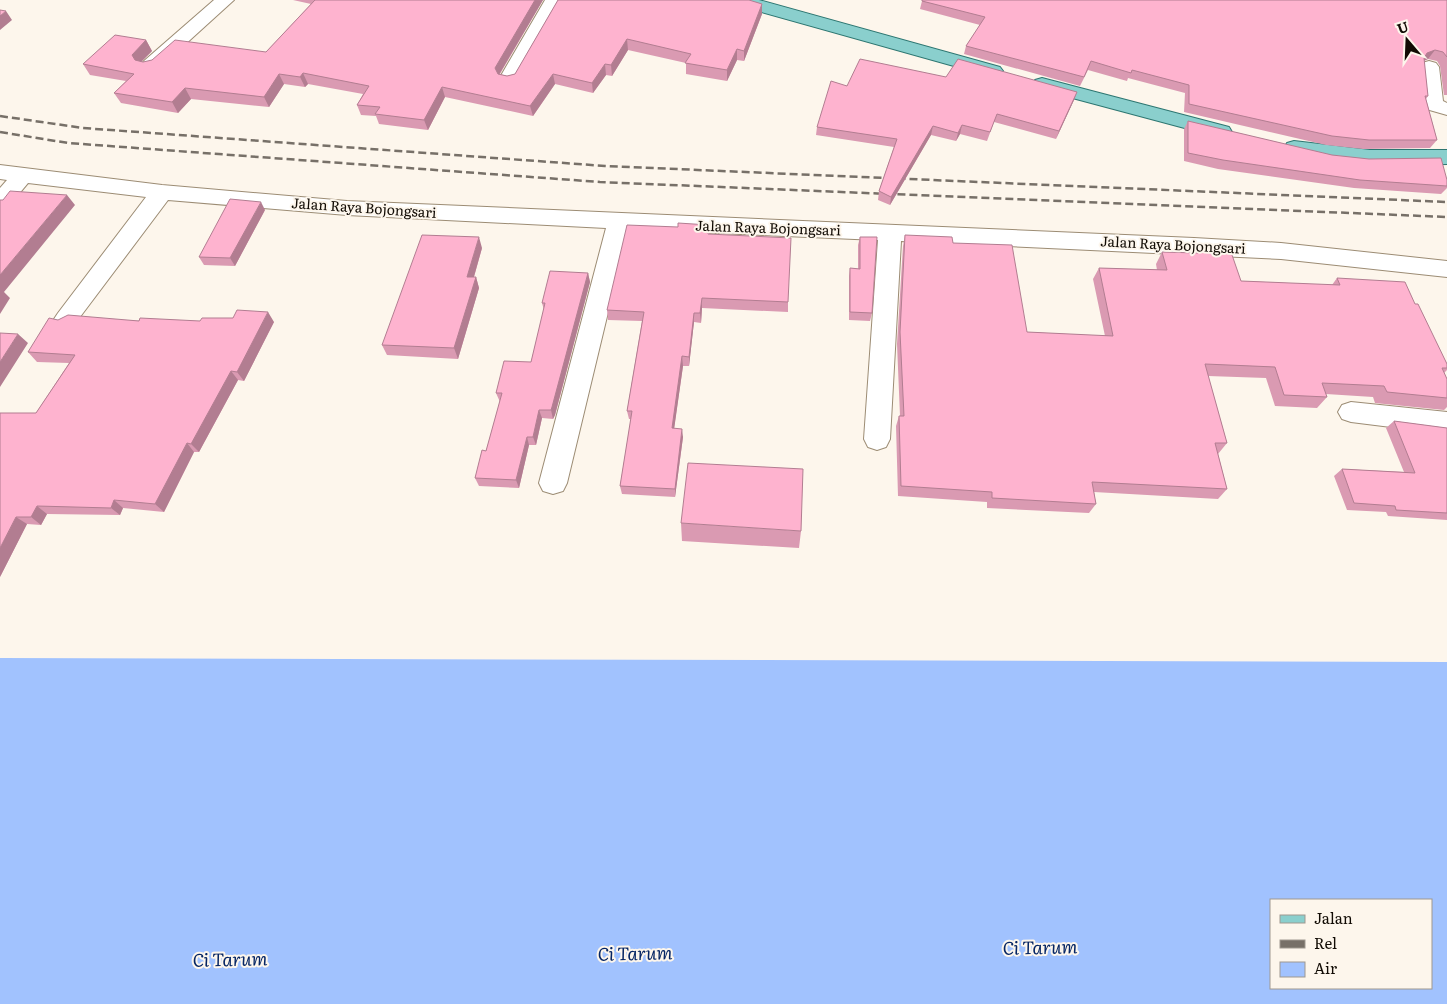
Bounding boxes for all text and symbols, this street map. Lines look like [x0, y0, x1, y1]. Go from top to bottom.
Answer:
north arrow [1382, 15, 1432, 65]
text: U [1394, 16, 1411, 38]
street label: Jalan Raya Bojongsari [291, 192, 438, 222]
street label: Jalan Raya Bojongsari [695, 214, 841, 240]
street label: Jalan Raya Bojongsari [1100, 230, 1247, 258]
legend [1270, 899, 1432, 989]
text: Jalan [1314, 906, 1353, 929]
text: Rel [1314, 931, 1337, 954]
water label: Ci Tarum [1002, 932, 1078, 961]
water label: Ci Tarum [597, 938, 673, 967]
water label: Ci Tarum [192, 944, 268, 973]
text: Air [1314, 956, 1337, 979]

